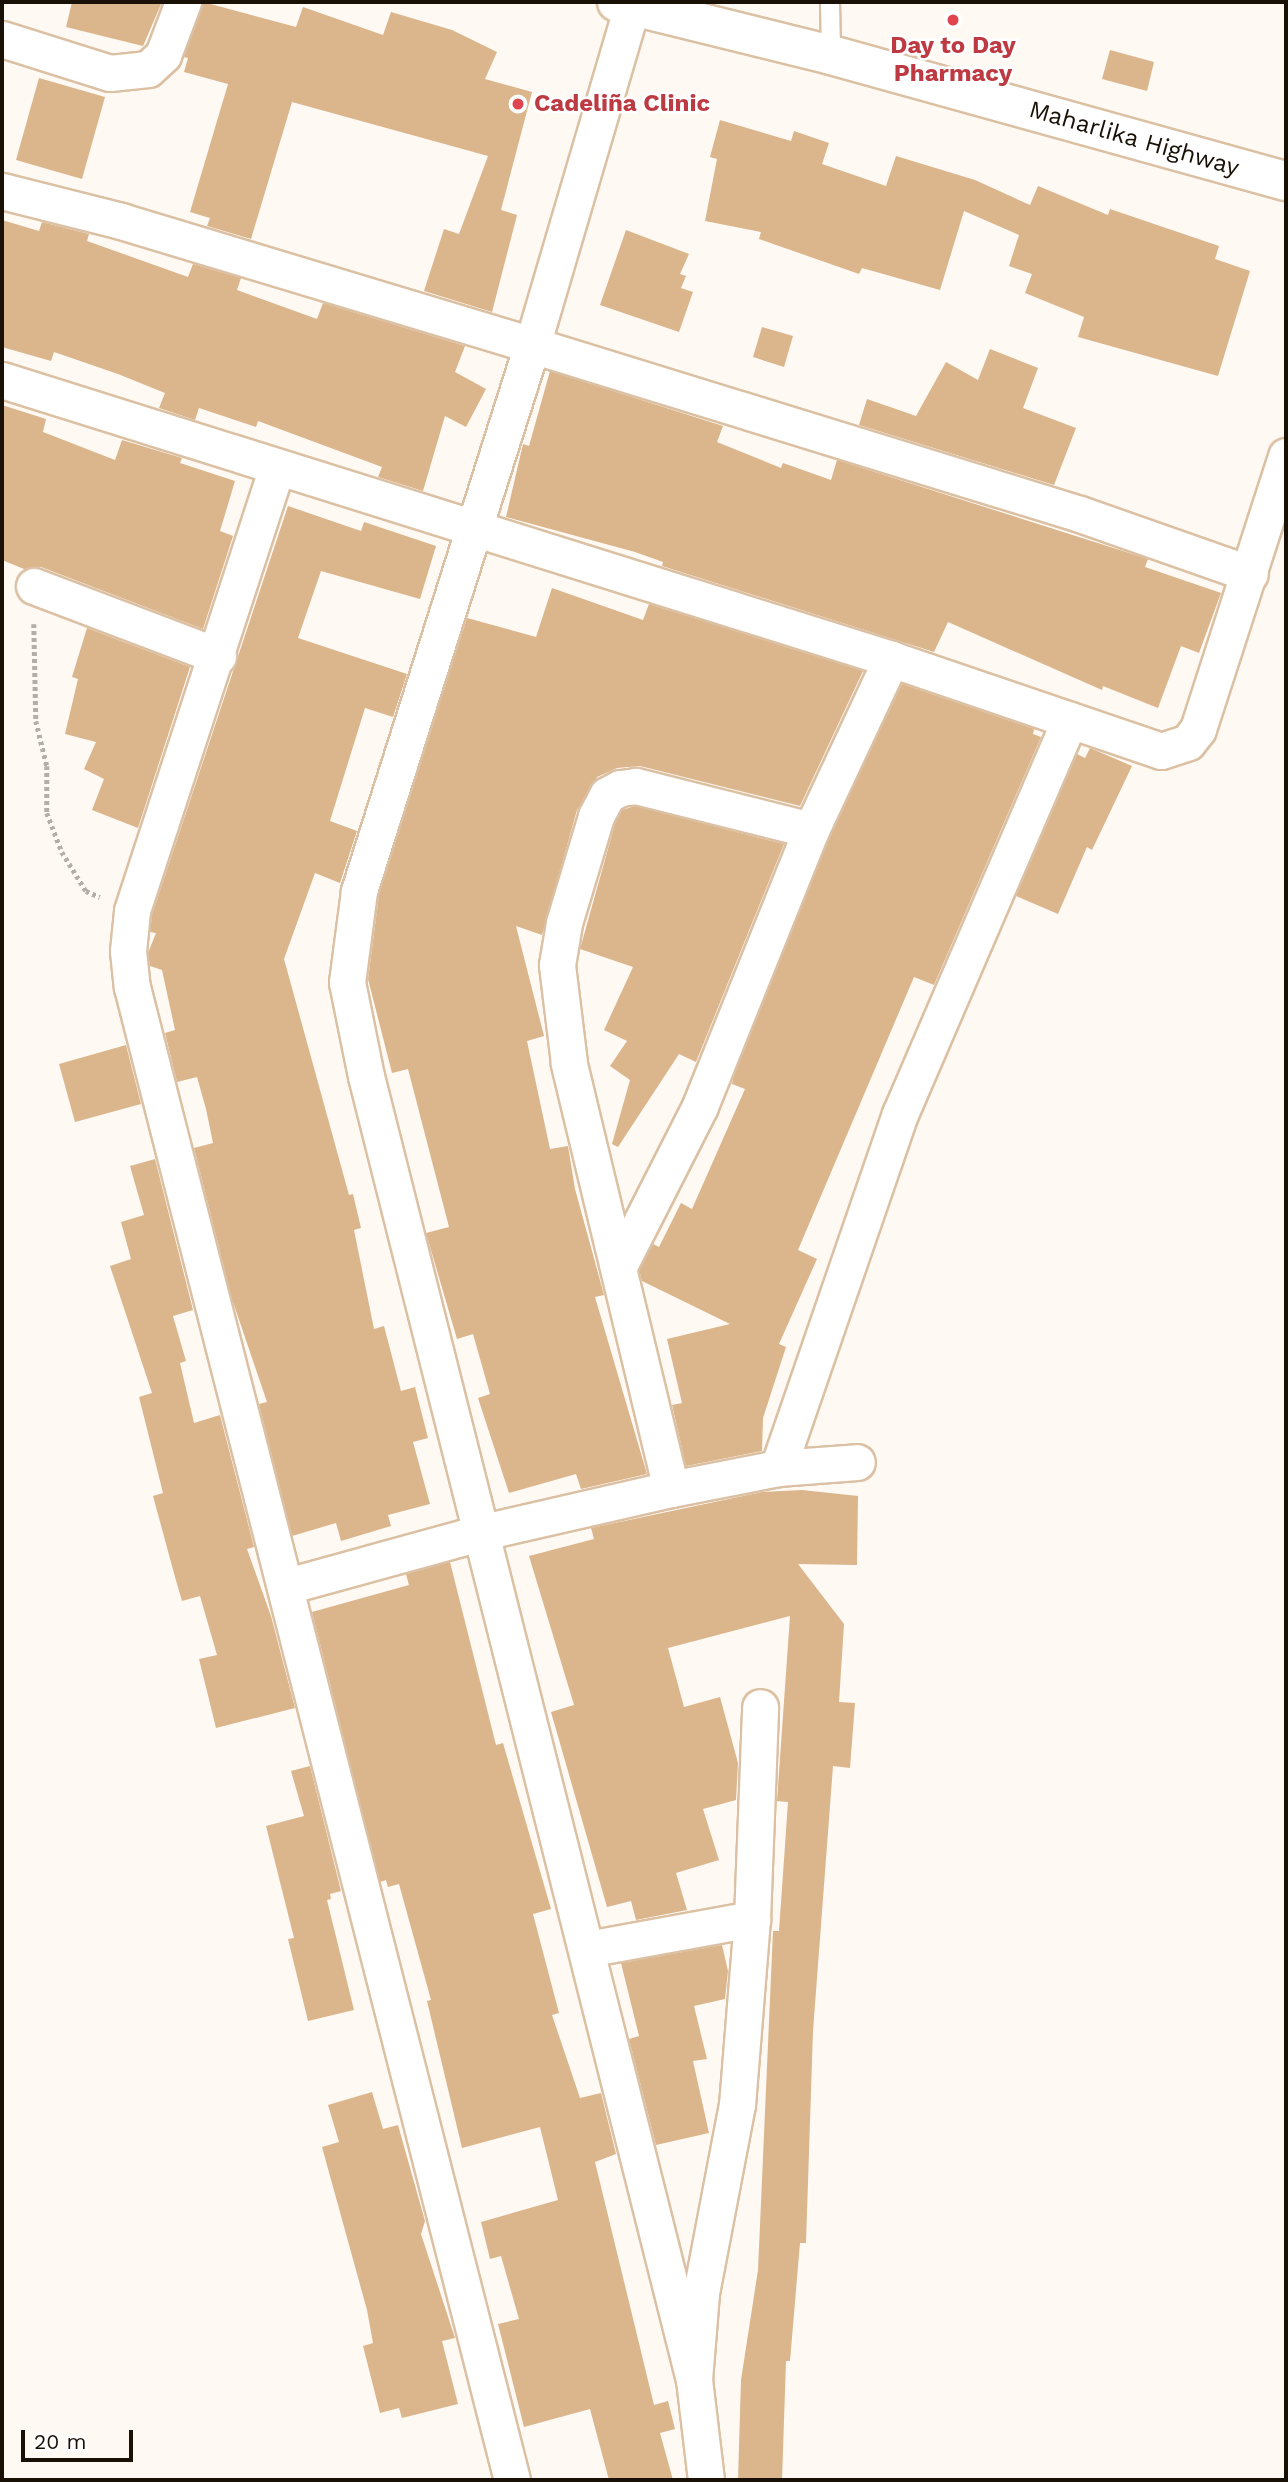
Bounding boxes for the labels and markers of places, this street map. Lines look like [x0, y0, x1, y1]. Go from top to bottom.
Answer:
marker: Day to Day Pharmacy [945, 12, 961, 28]
place label: Day to Day Pharmacy [890, 32, 1016, 88]
place label: Cadeliña Clinic [534, 90, 710, 118]
marker: Cadeliña Clinic [508, 94, 528, 114]

